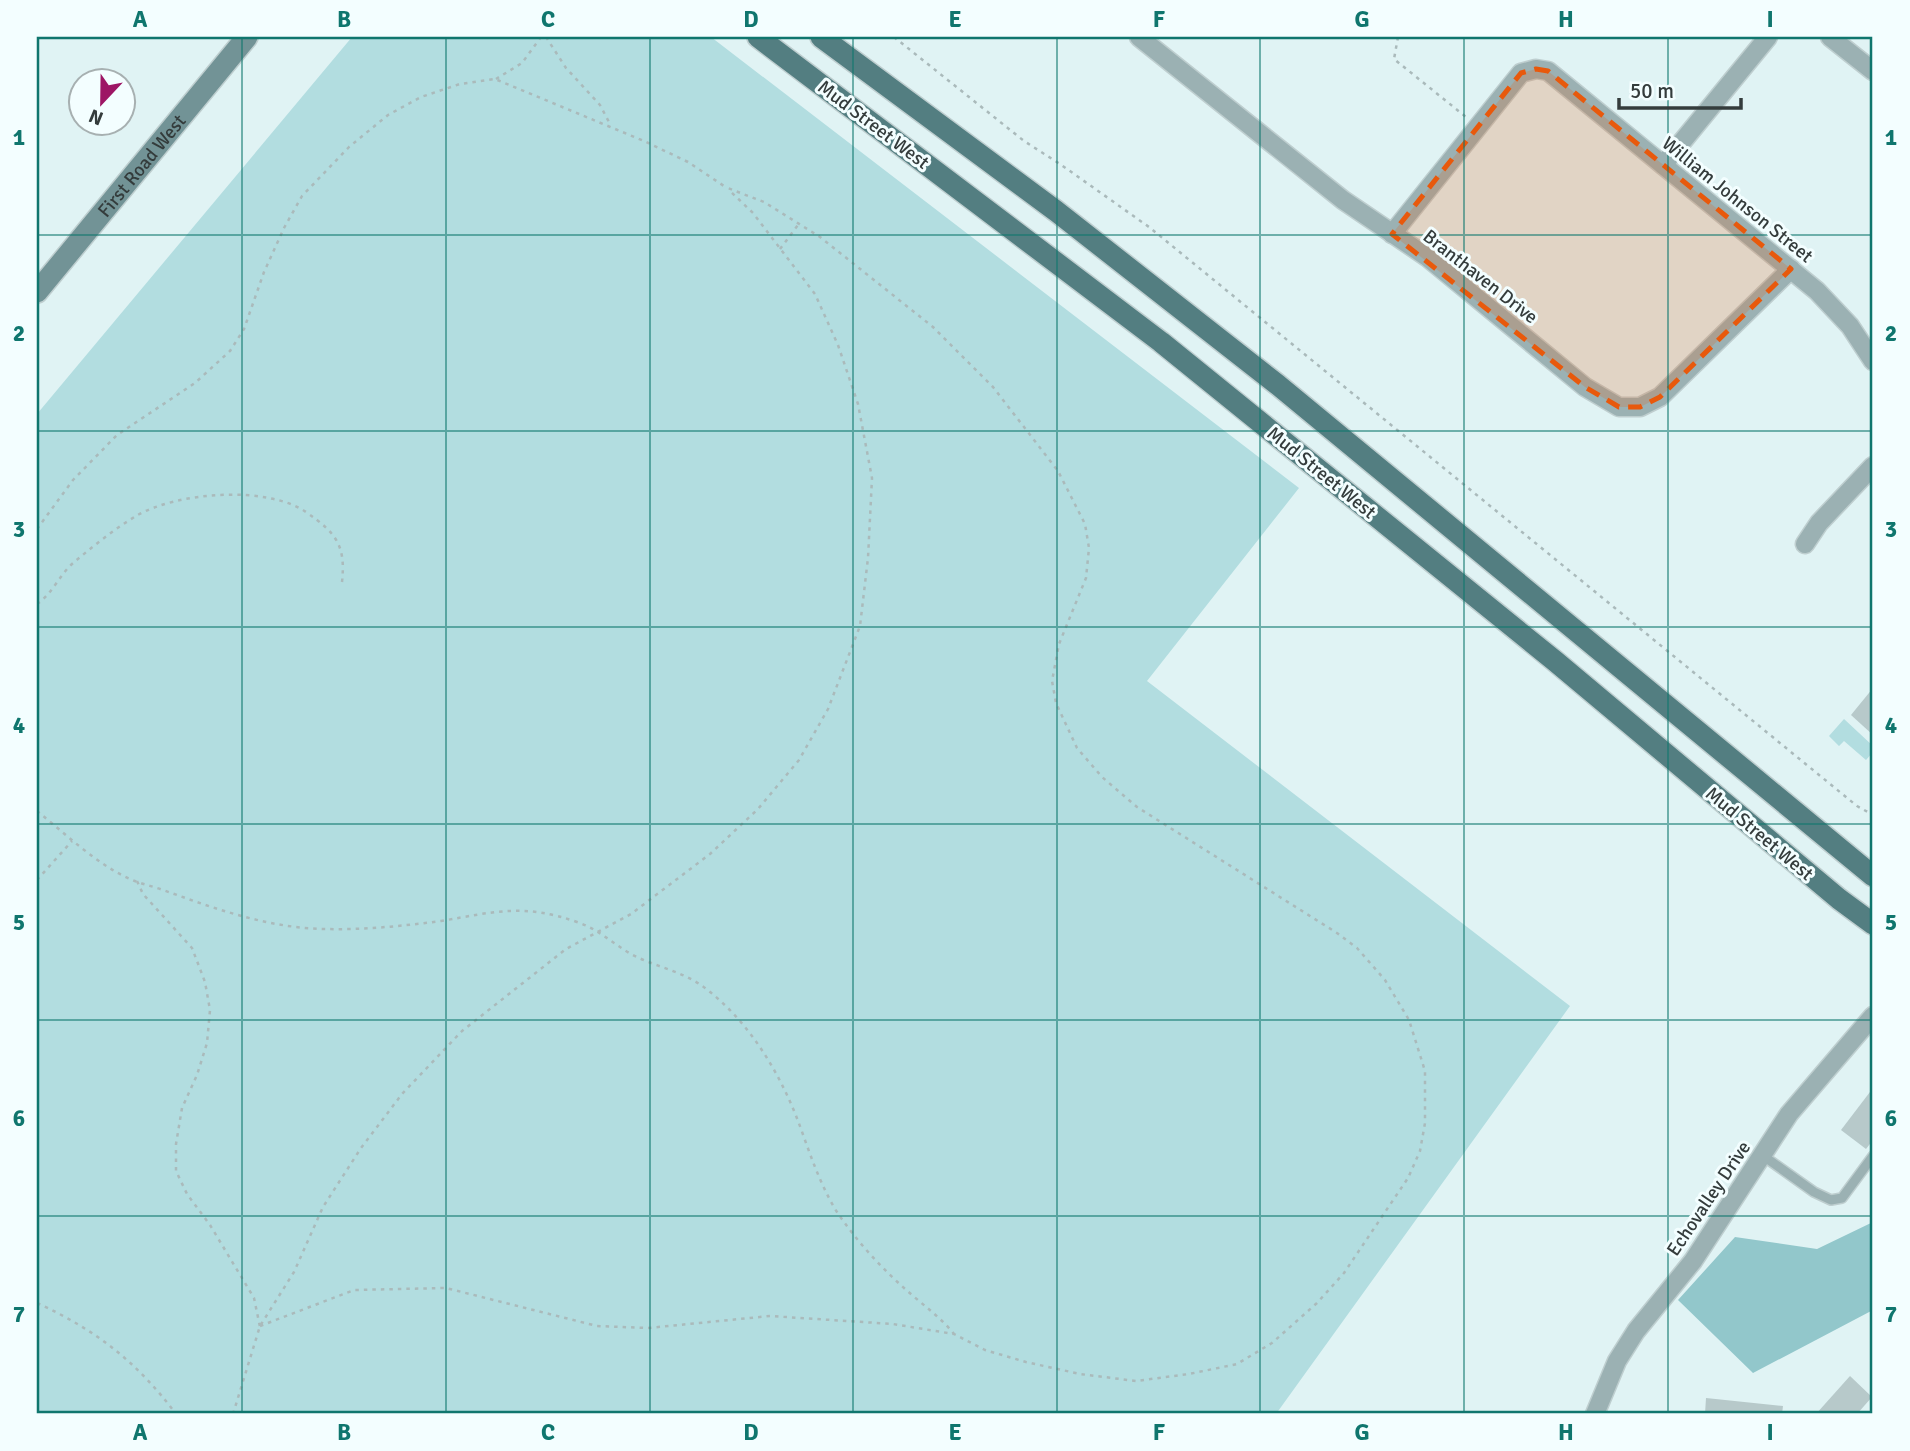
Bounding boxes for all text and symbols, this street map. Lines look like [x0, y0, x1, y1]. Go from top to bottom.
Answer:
text: A [133, 5, 148, 34]
text: B [337, 5, 351, 34]
text: C [541, 5, 555, 34]
text: D [743, 5, 759, 34]
text: E [948, 5, 962, 34]
text: F [1153, 5, 1165, 34]
text: G [1354, 5, 1370, 34]
text: H [1558, 5, 1574, 34]
text: I [1766, 5, 1774, 34]
north arrow [66, 66, 136, 136]
scale bar [1619, 66, 1742, 110]
street label: Mud Street West [813, 75, 934, 175]
text: 50 m [1630, 78, 1674, 104]
text: N [85, 103, 107, 130]
street label: First Road West [93, 109, 192, 222]
text: 1 [13, 123, 25, 152]
text: 1 [1885, 123, 1897, 152]
street label: William Johnson Street [1657, 131, 1818, 268]
street label: Branthaven Drive [1418, 224, 1543, 329]
text: 2 [13, 319, 25, 348]
text: 2 [1885, 319, 1897, 348]
street label: Mud Street West [1262, 421, 1381, 524]
text: 3 [13, 515, 25, 544]
text: 3 [1885, 515, 1897, 544]
text: 4 [13, 711, 25, 740]
text: 4 [1885, 711, 1897, 740]
street label: Mud Street West [1700, 782, 1818, 886]
text: 5 [13, 908, 25, 937]
text: 5 [1885, 908, 1897, 937]
text: 6 [13, 1104, 25, 1133]
text: 6 [1885, 1104, 1897, 1133]
street label: Echovalley Drive [1662, 1137, 1756, 1261]
text: 7 [13, 1300, 25, 1329]
text: 7 [1885, 1300, 1897, 1329]
text: A [133, 1418, 148, 1447]
text: B [337, 1418, 351, 1447]
text: C [541, 1418, 555, 1447]
text: D [743, 1418, 759, 1447]
text: E [948, 1418, 962, 1447]
text: F [1153, 1418, 1165, 1447]
text: G [1354, 1418, 1370, 1447]
text: H [1558, 1418, 1574, 1447]
text: I [1766, 1418, 1774, 1447]

